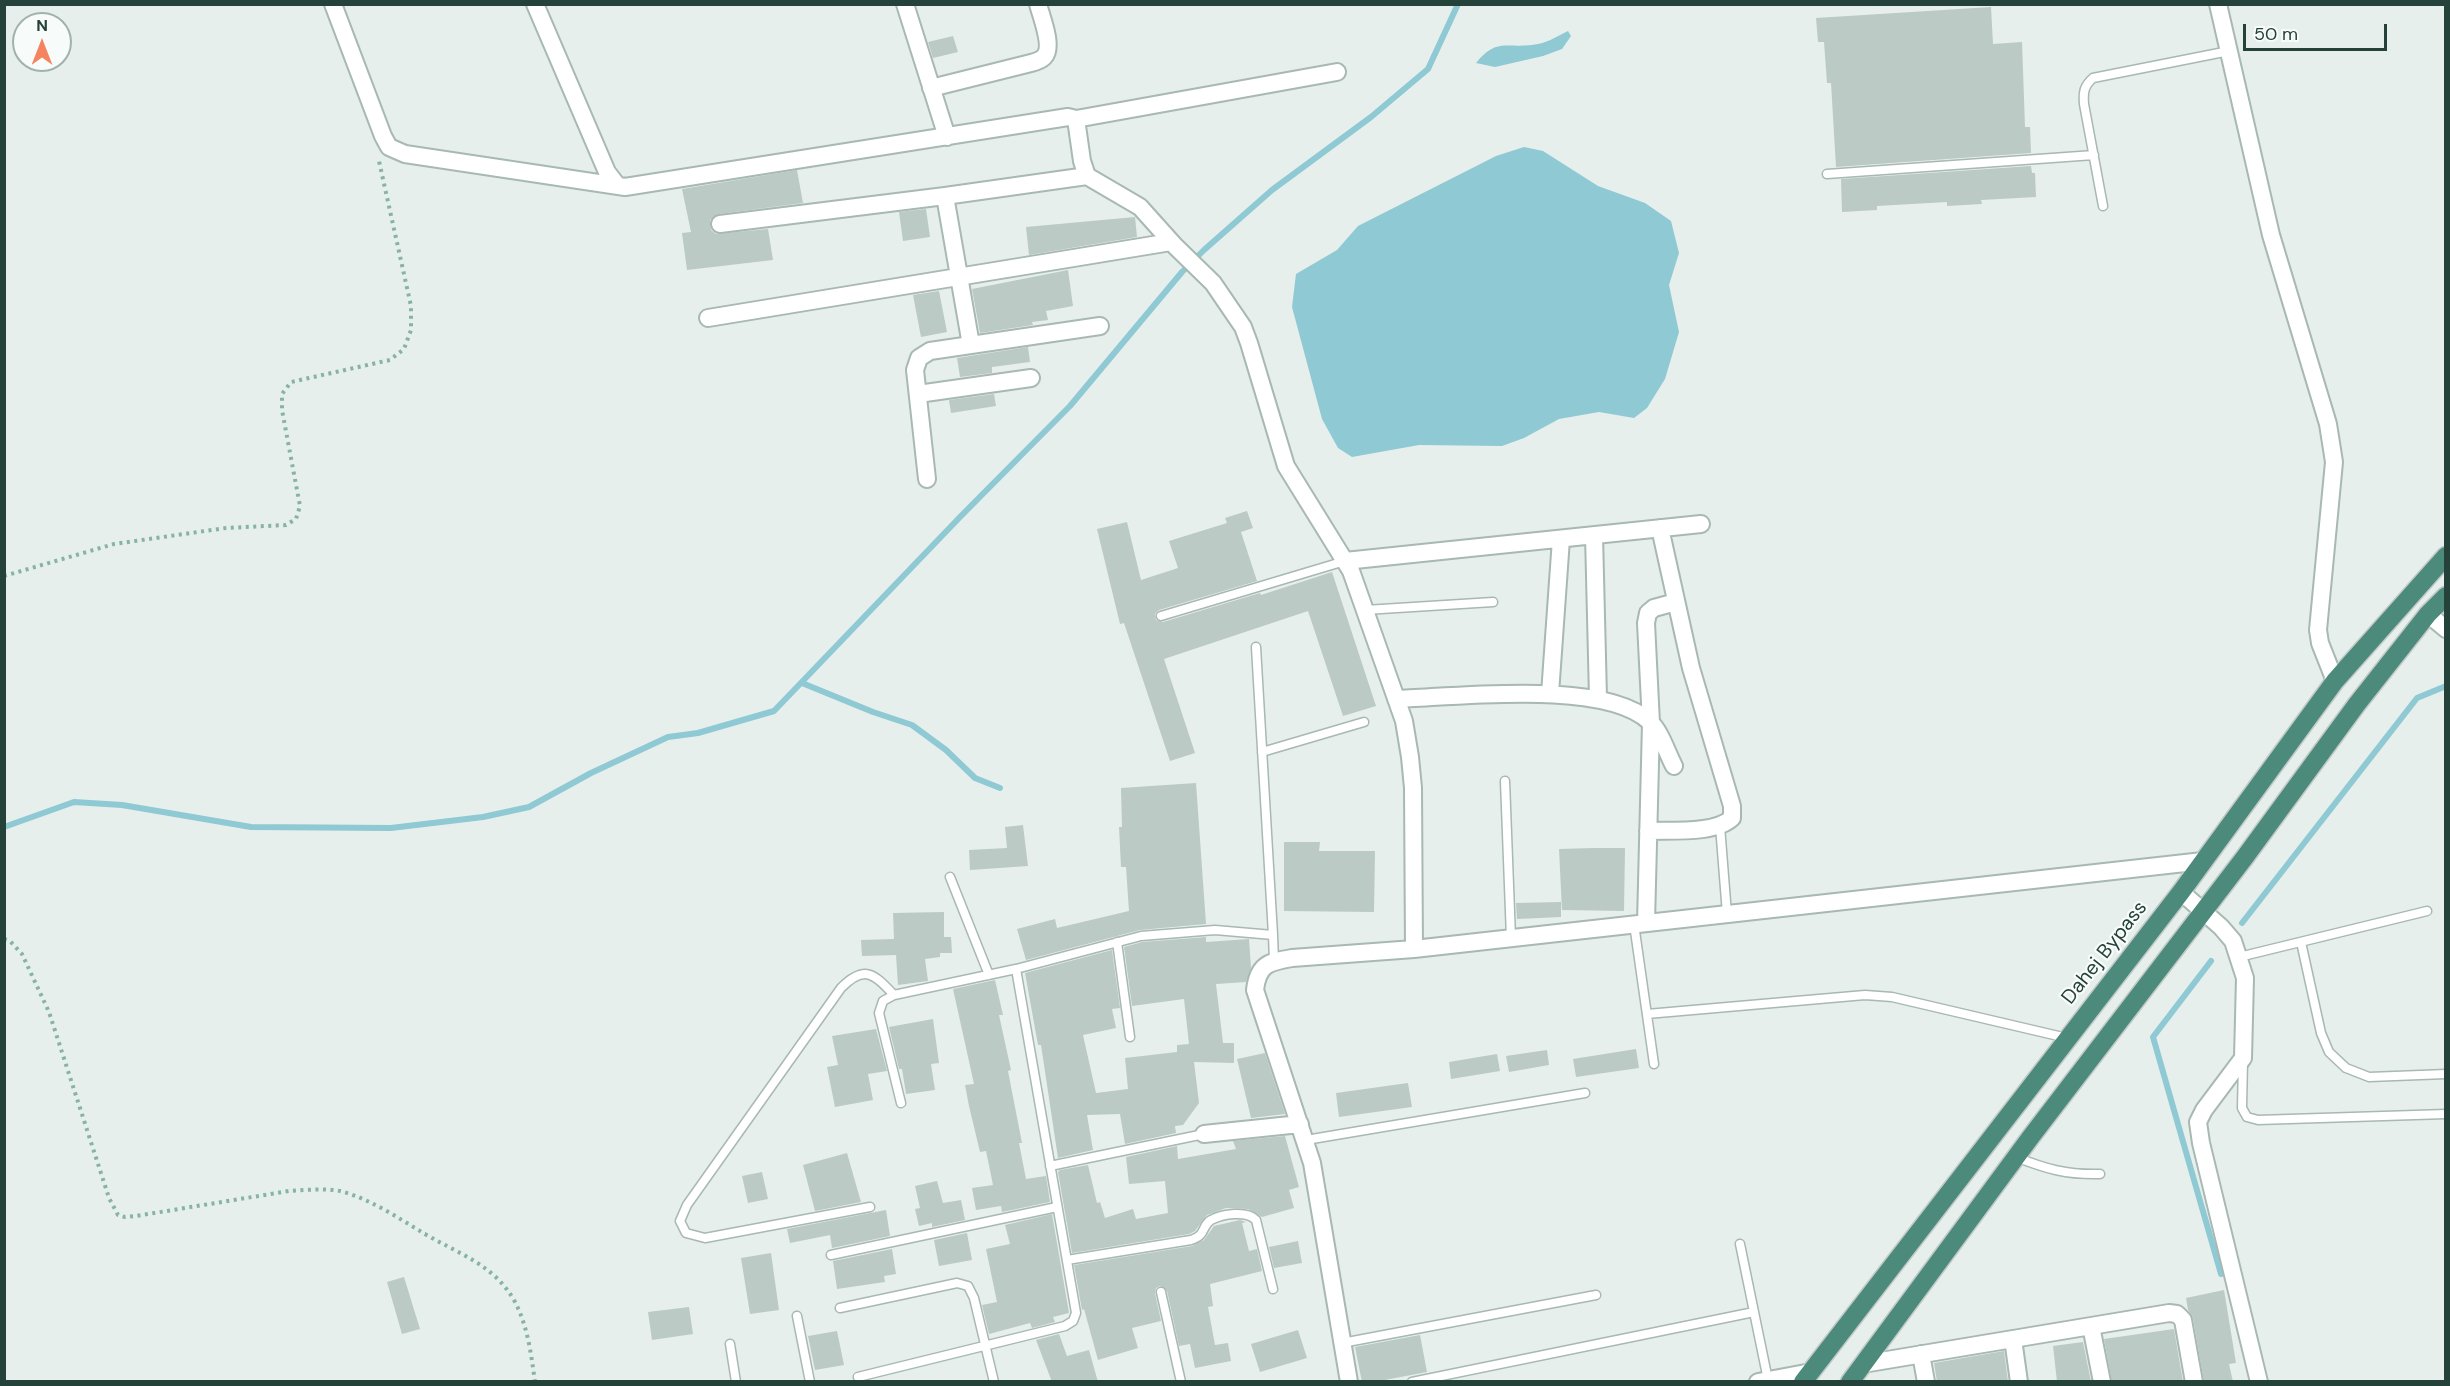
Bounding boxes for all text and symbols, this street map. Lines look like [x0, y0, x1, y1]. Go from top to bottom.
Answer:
north arrow [12, 12, 72, 72]
scale bar [2246, 12, 2390, 50]
text: N [36, 15, 48, 36]
text: 50 m [2254, 22, 2298, 46]
street label: Dahej Bypass [2057, 897, 2153, 1009]

